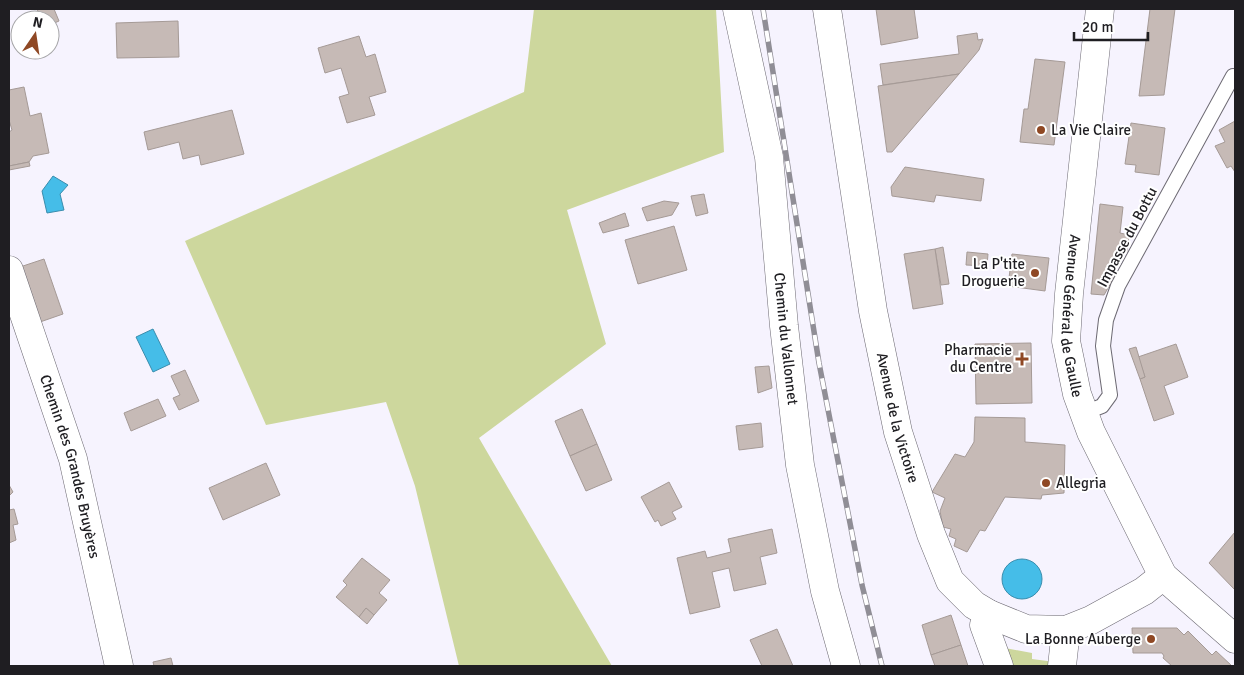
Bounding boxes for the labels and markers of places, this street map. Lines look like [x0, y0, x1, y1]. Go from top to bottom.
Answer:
place label: La Vie Claire [1051, 121, 1131, 139]
marker: La Vie Claire [1035, 124, 1047, 136]
place label: La P'tite Droguerie [961, 255, 1025, 290]
marker: La P'tite Droguerie [1029, 267, 1041, 279]
place label: Pharmacie du Centre [944, 341, 1012, 376]
marker: Pharmacie du Centre [1016, 353, 1028, 365]
place label: Allegria [1056, 474, 1106, 492]
marker: Allegria [1040, 477, 1052, 489]
place label: La Bonne Auberge [1025, 630, 1141, 648]
marker: La Bonne Auberge [1145, 633, 1157, 645]

